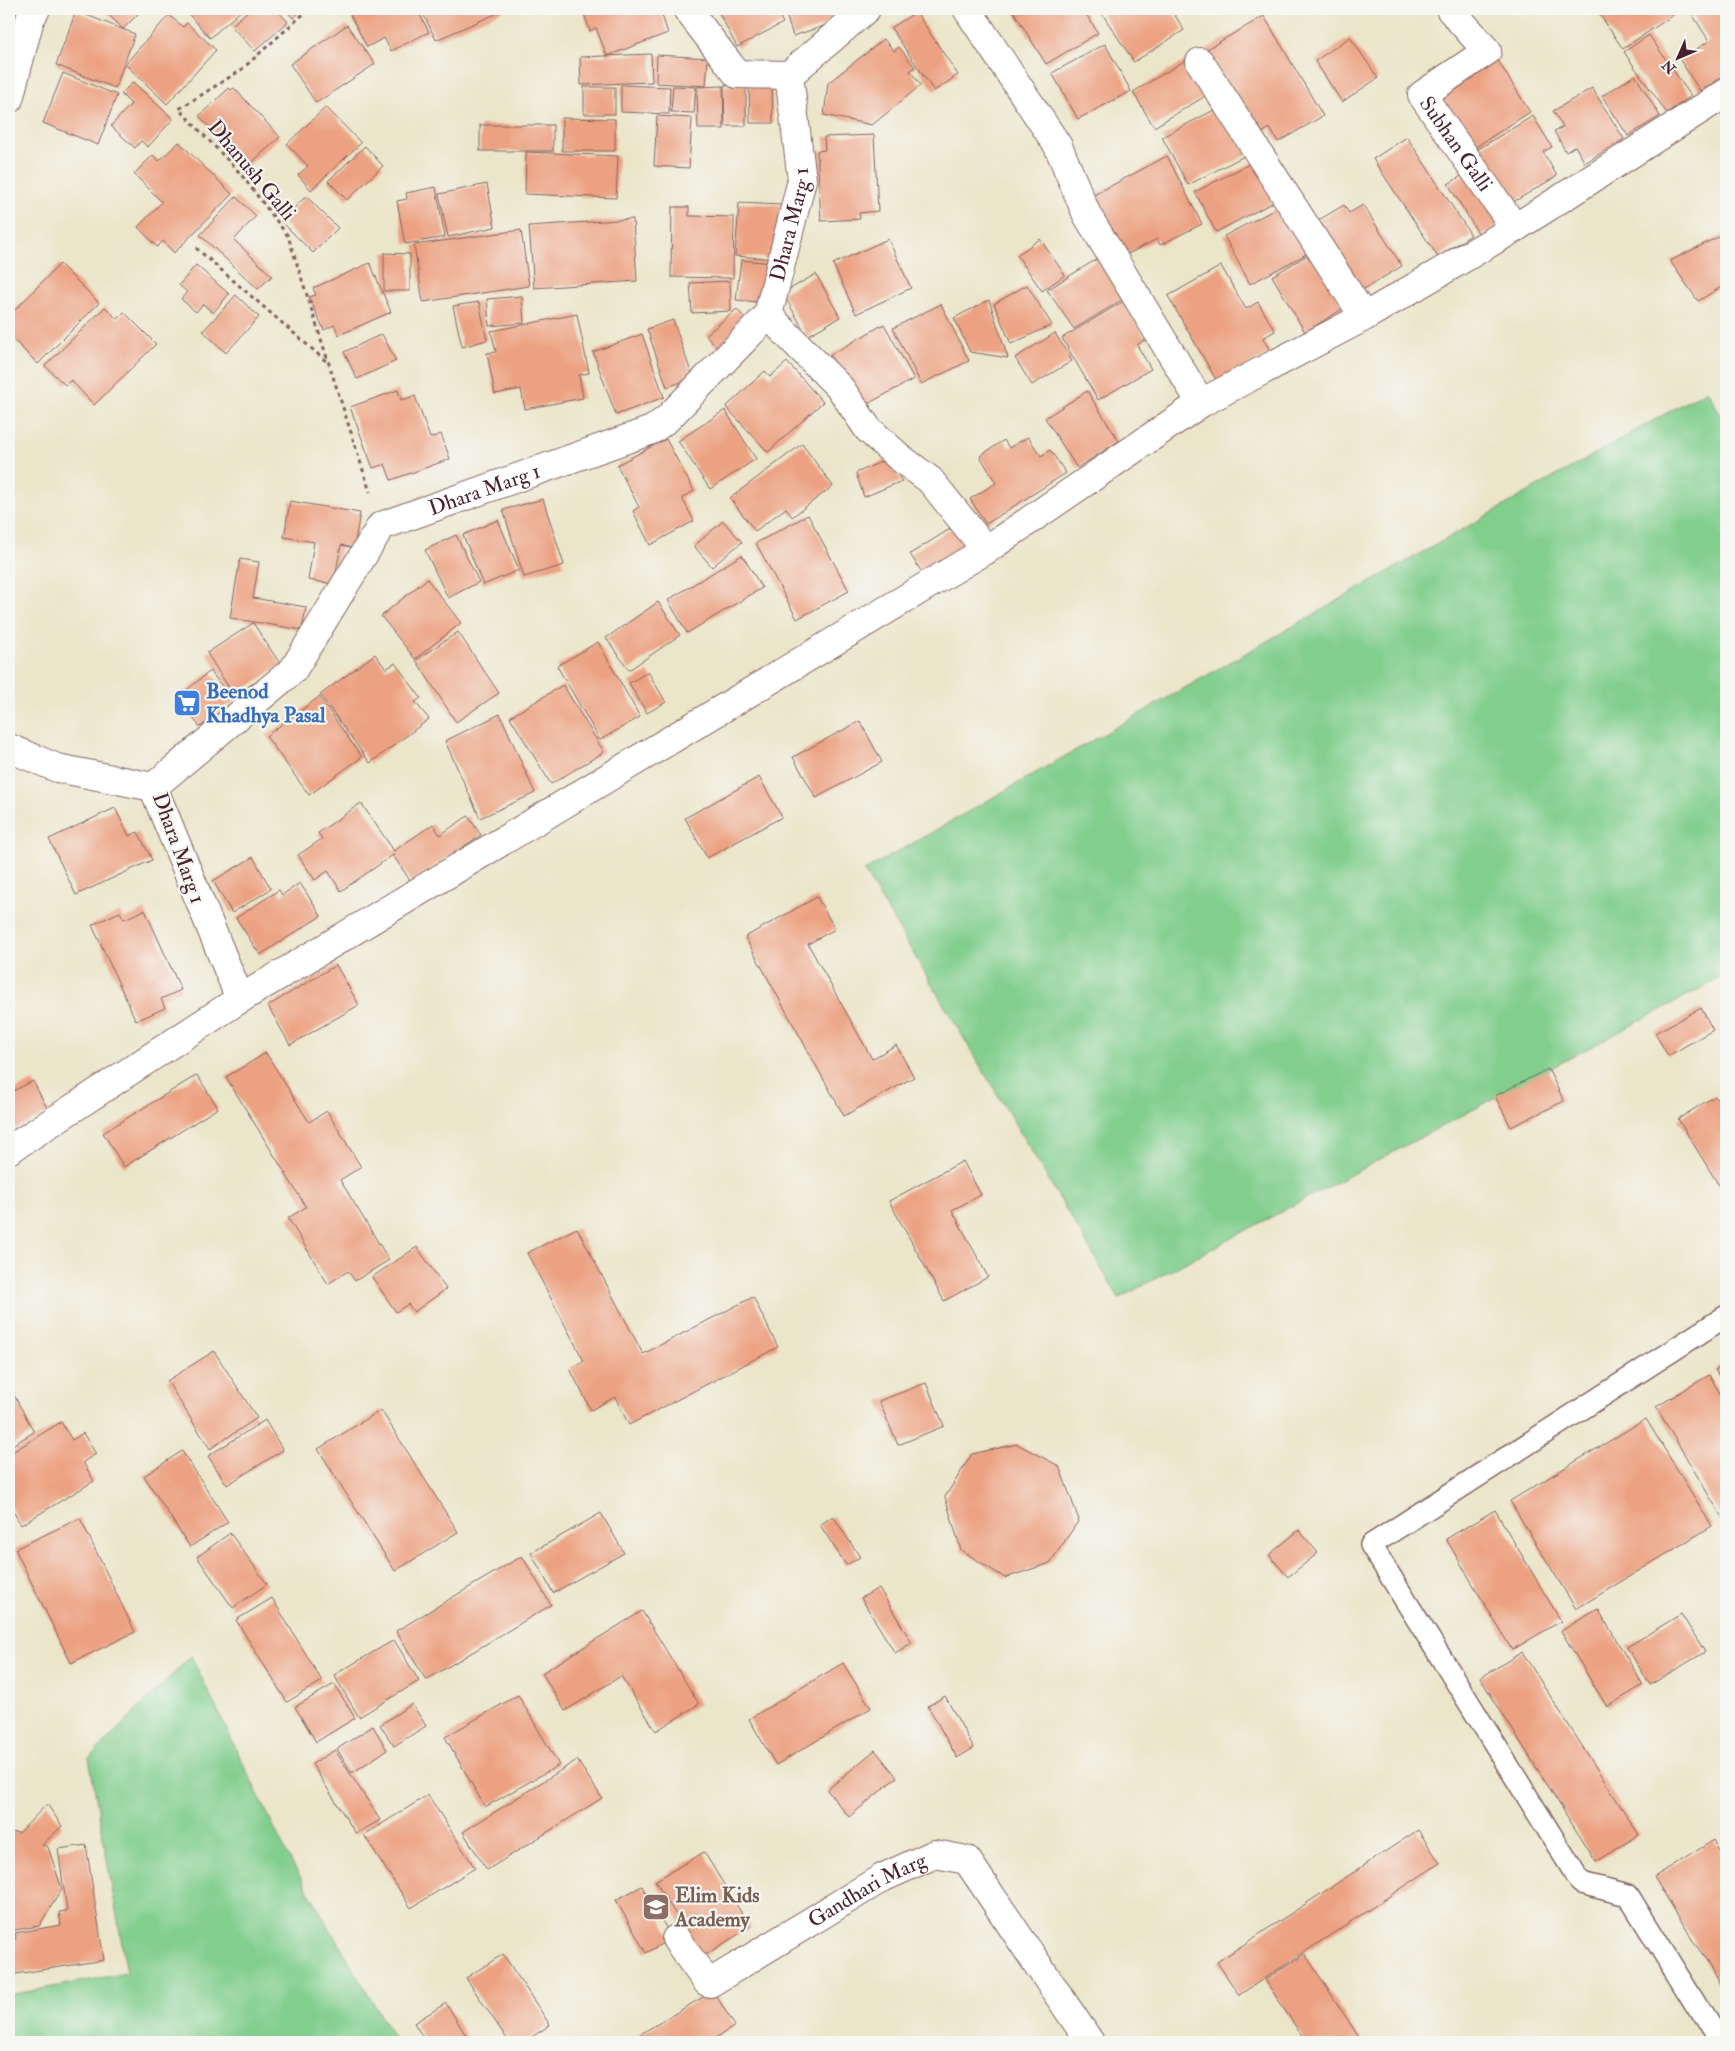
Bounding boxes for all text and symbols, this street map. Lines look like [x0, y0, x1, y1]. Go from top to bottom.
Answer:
north arrow [1652, 32, 1702, 82]
text: N [1658, 56, 1680, 78]
street label: Subhan Galli [1413, 91, 1499, 197]
street label: Dhanush Galli [202, 114, 302, 227]
street label: Dhara Marg 1 [764, 166, 816, 284]
street label: Dhara Marg 1 [425, 458, 544, 522]
place label: Beenod Khadhya Pasal [206, 678, 326, 729]
supermarket icon: Beenod Khadhya Pasal [172, 688, 202, 718]
street label: Dhara Marg 1 [146, 789, 211, 907]
street label: Gandhari Marg [803, 1846, 931, 1934]
place label: Elim Kids Academy [674, 1882, 760, 1933]
school or university icon: Elim Kids Academy [641, 1892, 671, 1922]

